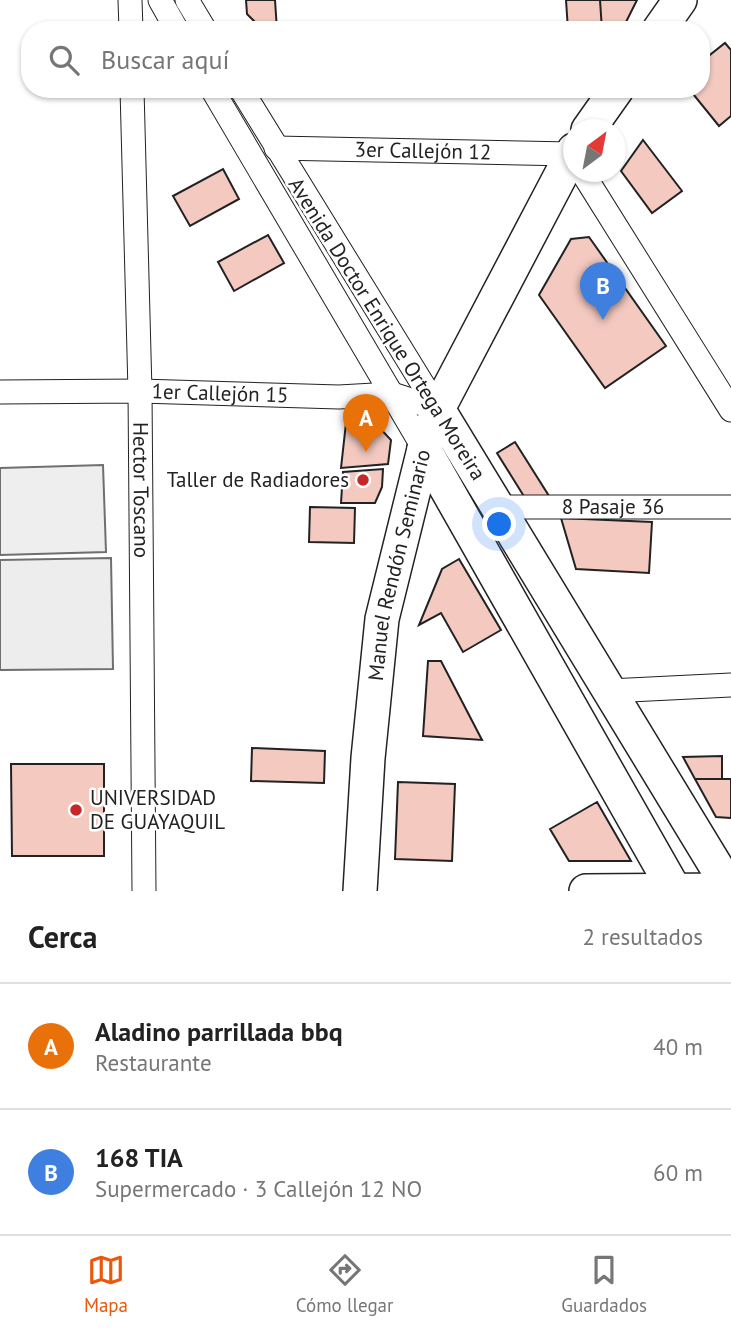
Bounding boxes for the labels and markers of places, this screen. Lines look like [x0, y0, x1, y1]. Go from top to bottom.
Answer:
pin: B [580, 262, 626, 320]
pin: A [343, 394, 389, 452]
place label: Taller de Radiadores [167, 466, 349, 493]
marker: Taller de Radiadores [355, 472, 371, 488]
place label: UNIVERSIDAD DE GUAYAQUIL [90, 784, 225, 835]
marker: UNIVERSIDAD DE GUAYAQUIL [68, 802, 84, 818]

